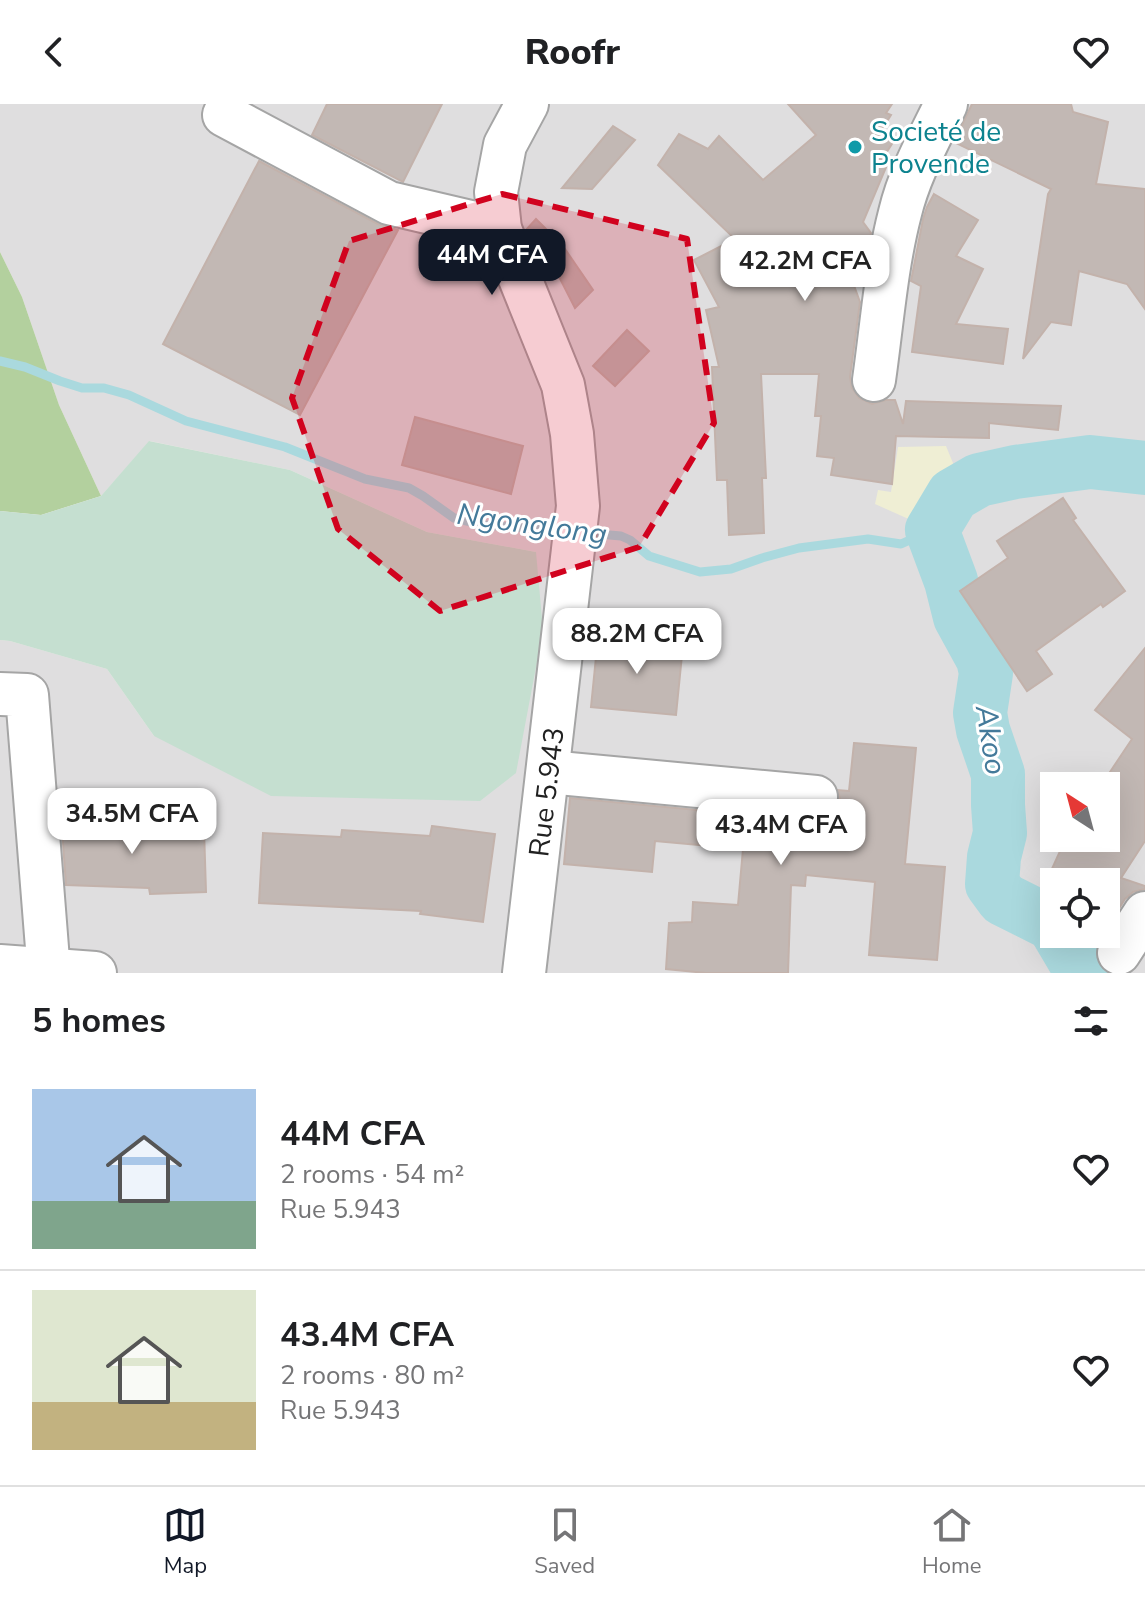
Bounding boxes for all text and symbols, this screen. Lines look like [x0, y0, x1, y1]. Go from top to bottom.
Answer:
text: Roofr [525, 28, 620, 77]
icon: back [32, 30, 76, 74]
icon: heart [1069, 30, 1113, 74]
place label: Societé de Provende [871, 113, 1001, 183]
marker: Societé de Provende [846, 138, 864, 156]
pin: 44M CFA [418, 229, 566, 297]
pin: 42.2M CFA [713, 235, 897, 303]
text: 44M CFA [437, 237, 547, 272]
text: 42.2M CFA [738, 243, 872, 278]
water label: Ngonglong [454, 494, 610, 555]
pin: 88.2M CFA [545, 608, 729, 676]
text: 88.2M CFA [570, 616, 704, 651]
water label: Akoo [965, 701, 1016, 778]
street label: Rue 5.943 [520, 725, 574, 859]
north arrow [1040, 772, 1120, 852]
map controls [1040, 772, 1120, 948]
pin: 34.5M CFA [40, 788, 224, 856]
text: 34.5M CFA [65, 796, 199, 831]
pin: 43.4M CFA [689, 799, 873, 867]
text: 43.4M CFA [714, 807, 848, 842]
button: locate [1040, 868, 1120, 948]
text: 5 homes [32, 998, 166, 1044]
icon: filters [1069, 999, 1113, 1043]
text: 44M CFA [280, 1111, 425, 1157]
icon: home [96, 1121, 192, 1217]
icon: heart [1069, 1147, 1113, 1191]
text: 2 rooms · 54 m² [280, 1157, 464, 1192]
text: Rue 5.943 [280, 1192, 401, 1227]
text: 43.4M CFA [280, 1312, 454, 1358]
icon: home [96, 1322, 192, 1418]
icon: heart [1069, 1348, 1113, 1392]
text: 2 rooms · 80 m² [280, 1358, 464, 1393]
text: Rue 5.943 [280, 1393, 401, 1428]
tab: Map [163, 1503, 207, 1581]
tab: Saved [534, 1503, 595, 1581]
tab: Home [922, 1503, 982, 1581]

